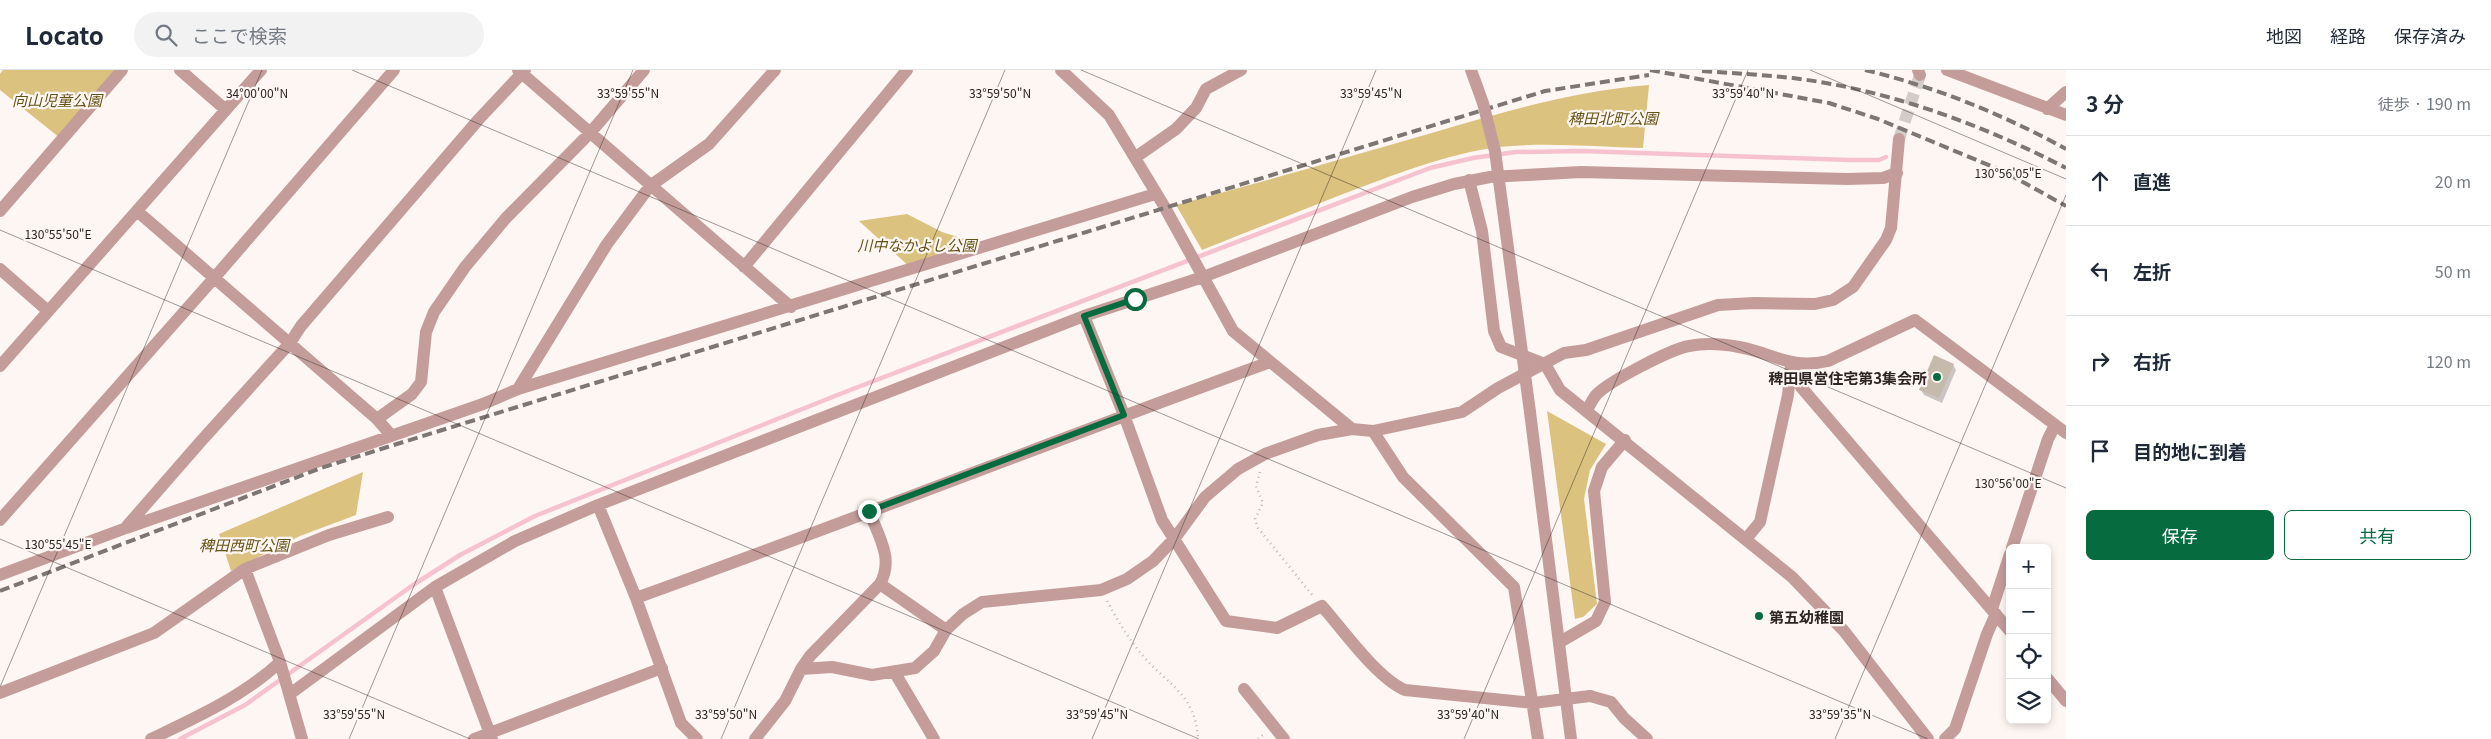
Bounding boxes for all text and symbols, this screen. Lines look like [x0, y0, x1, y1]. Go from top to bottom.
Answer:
search box [134, 12, 484, 57]
text: Locato [25, 17, 104, 52]
icon: search [152, 21, 180, 49]
text: ここで検索 [192, 21, 287, 48]
text: 地図 [2266, 22, 2302, 48]
text: 経路 [2330, 22, 2366, 48]
text: 保存済み [2394, 22, 2466, 48]
text: 34°00'00"N [226, 84, 288, 101]
text: 33°59'55"N [597, 84, 659, 101]
text: 33°59'50"N [969, 84, 1031, 101]
text: 33°59'45"N [1340, 84, 1402, 101]
text: 33°59'40"N [1712, 84, 1774, 101]
text: 3 分 [2086, 88, 2124, 118]
park label: 向山児童公園 [12, 89, 104, 110]
text: 徒歩 · 190 m [2378, 91, 2471, 115]
park label: 稗田北町公園 [1568, 107, 1660, 128]
text: 130°56'05"E [1974, 164, 2042, 181]
icon: ahead [2086, 167, 2114, 195]
text: 直進 [2133, 167, 2171, 194]
text: 20 m [2435, 169, 2471, 193]
text: 130°55'50"E [24, 225, 92, 242]
park label: 川中なかよし公園 [857, 234, 979, 255]
icon: left [2086, 257, 2114, 285]
text: 左折 [2133, 257, 2171, 284]
text: 50 m [2435, 259, 2471, 283]
route start [1124, 288, 1147, 311]
icon: right [2086, 347, 2114, 375]
text: 右折 [2133, 347, 2171, 374]
text: 120 m [2426, 349, 2471, 373]
place label: 稗田県営住宅第3集会所 [1768, 367, 1927, 388]
marker: 稗田県営住宅第3集会所 [1931, 371, 1943, 383]
icon: arrive [2086, 437, 2114, 465]
text: 目的地に到着 [2133, 437, 2247, 464]
text: 130°56'00"E [1974, 474, 2042, 491]
route end [858, 500, 881, 523]
button: 保存 [2086, 510, 2274, 560]
button: 共有 [2284, 510, 2471, 560]
park label: 稗田西町公園 [199, 534, 291, 555]
text: 130°55'45"E [24, 535, 92, 552]
map controls [2006, 544, 2051, 724]
button: + [2006, 544, 2051, 589]
button: − [2006, 589, 2051, 634]
place label: 第五幼稚園 [1769, 606, 1844, 627]
marker: 第五幼稚園 [1753, 610, 1765, 622]
button: locate [2006, 634, 2051, 679]
button: layers [2006, 679, 2051, 724]
text: 33°59'55"N [323, 705, 385, 722]
text: 33°59'50"N [695, 705, 757, 722]
text: 33°59'45"N [1066, 705, 1128, 722]
text: 33°59'40"N [1437, 705, 1499, 722]
text: 33°59'35"N [1809, 705, 1871, 722]

